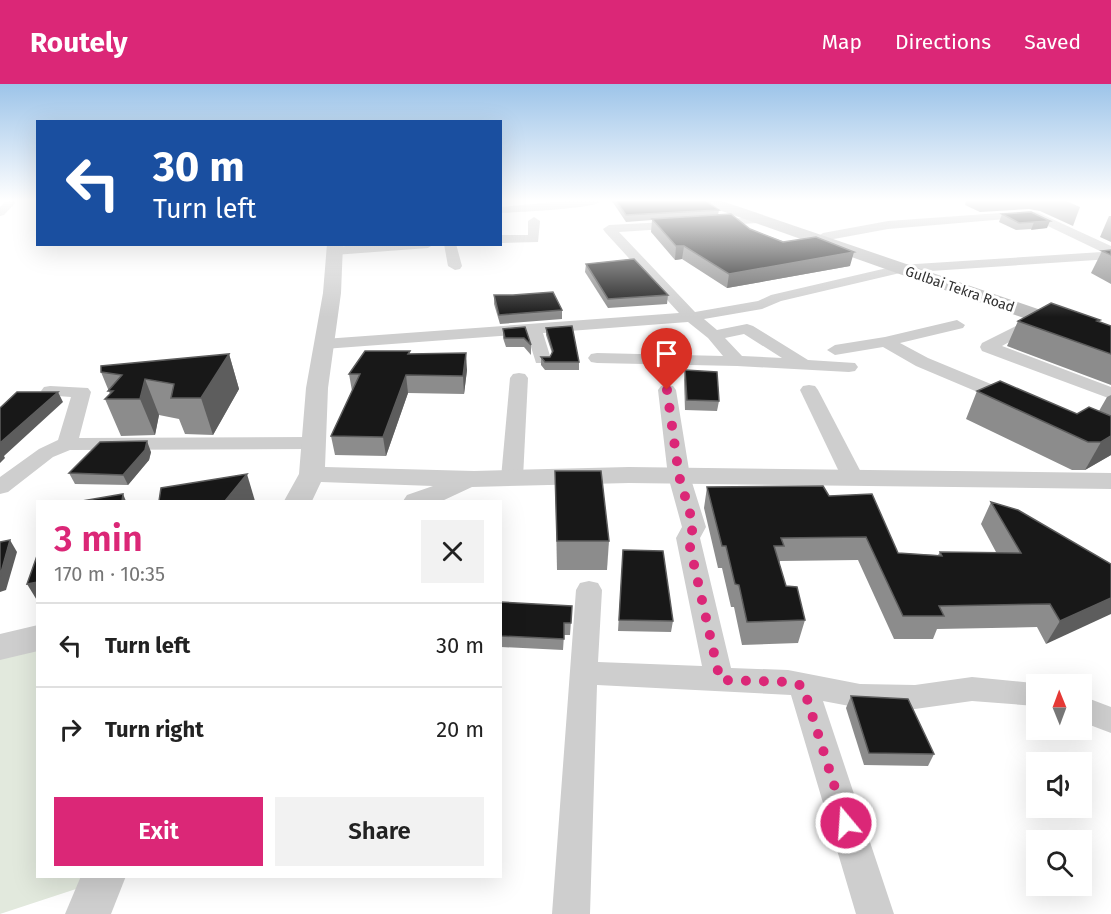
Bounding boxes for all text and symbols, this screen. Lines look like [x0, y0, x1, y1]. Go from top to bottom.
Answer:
text: Routely [30, 26, 128, 59]
text: Map [822, 29, 862, 55]
text: Directions [895, 29, 991, 55]
text: Saved [1024, 29, 1081, 55]
text: 30 m [153, 142, 245, 192]
icon: left [54, 144, 132, 222]
text: Turn left [153, 193, 256, 225]
street label: Gulbai Tekra Road [903, 263, 1017, 316]
pin [641, 328, 692, 390]
icon: arrive [650, 337, 683, 370]
text: 3 min [54, 517, 143, 561]
button: close [421, 520, 484, 583]
text: 170 m · 10:35 [54, 562, 165, 586]
icon: left [54, 629, 87, 662]
text: Turn left [105, 632, 190, 659]
text: 30 m [436, 632, 484, 659]
north arrow [1026, 674, 1092, 740]
map controls [1026, 674, 1092, 896]
icon: right [54, 713, 87, 746]
text: Turn right [105, 716, 204, 743]
text: 20 m [436, 716, 484, 743]
button: sound [1026, 752, 1092, 818]
position arrow [814, 791, 878, 855]
button: Exit [54, 797, 263, 866]
button: Share [275, 797, 484, 866]
button: search [1026, 830, 1092, 896]

